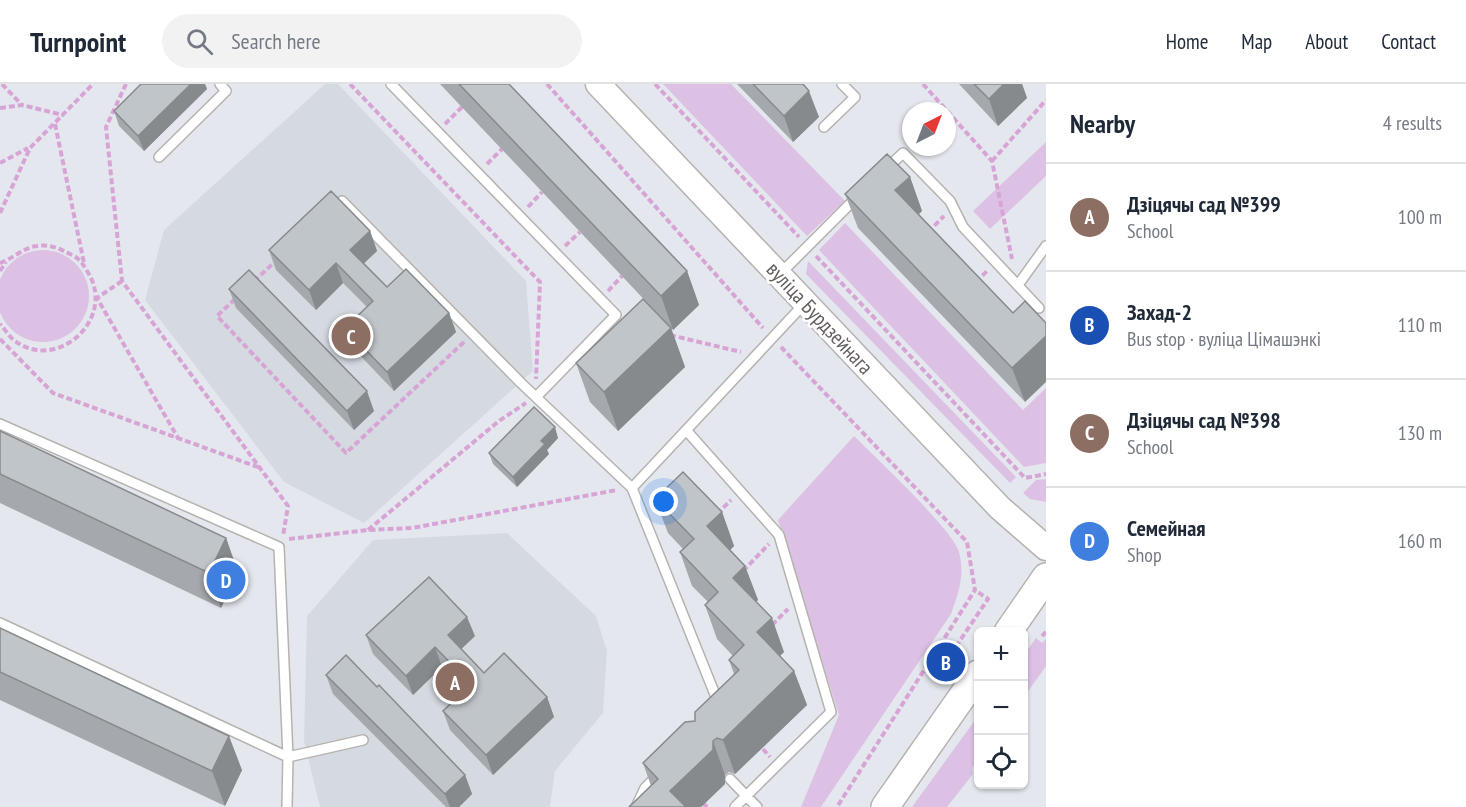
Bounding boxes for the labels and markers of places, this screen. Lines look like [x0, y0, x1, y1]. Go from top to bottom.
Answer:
pin: C [332, 314, 370, 358]
pin: D [206, 558, 246, 602]
pin: B [926, 640, 966, 684]
pin: A [436, 660, 474, 704]

